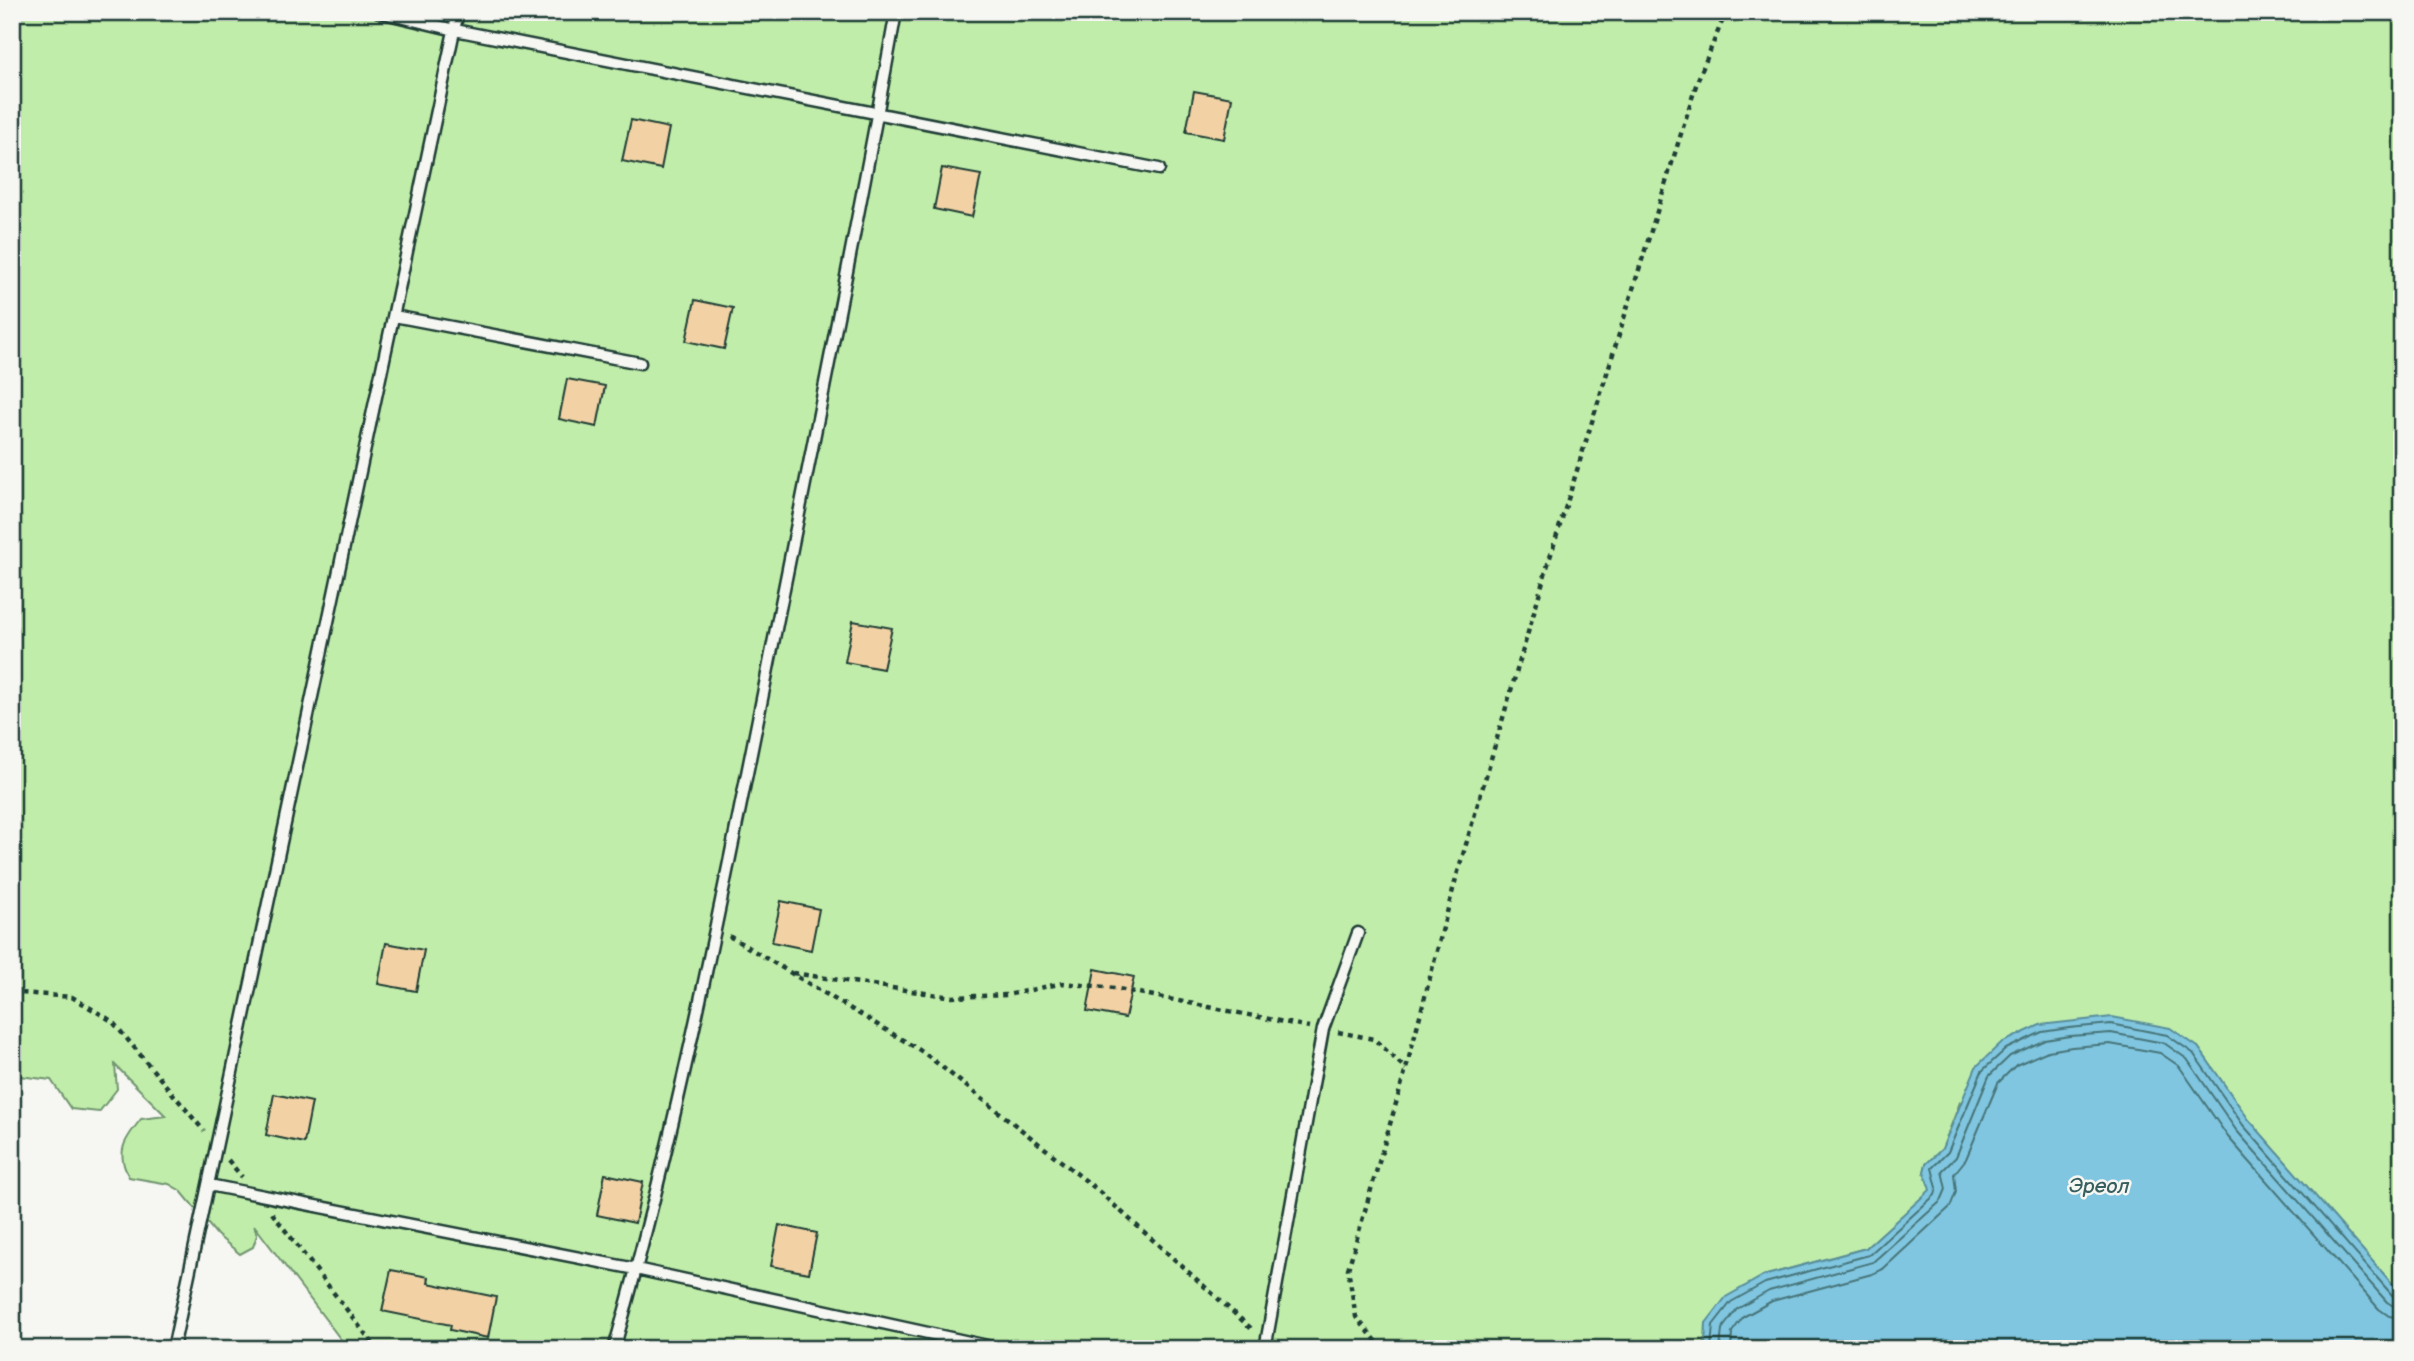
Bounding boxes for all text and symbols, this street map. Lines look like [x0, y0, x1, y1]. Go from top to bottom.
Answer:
water label: Эреол [2069, 1174, 2129, 1199]

